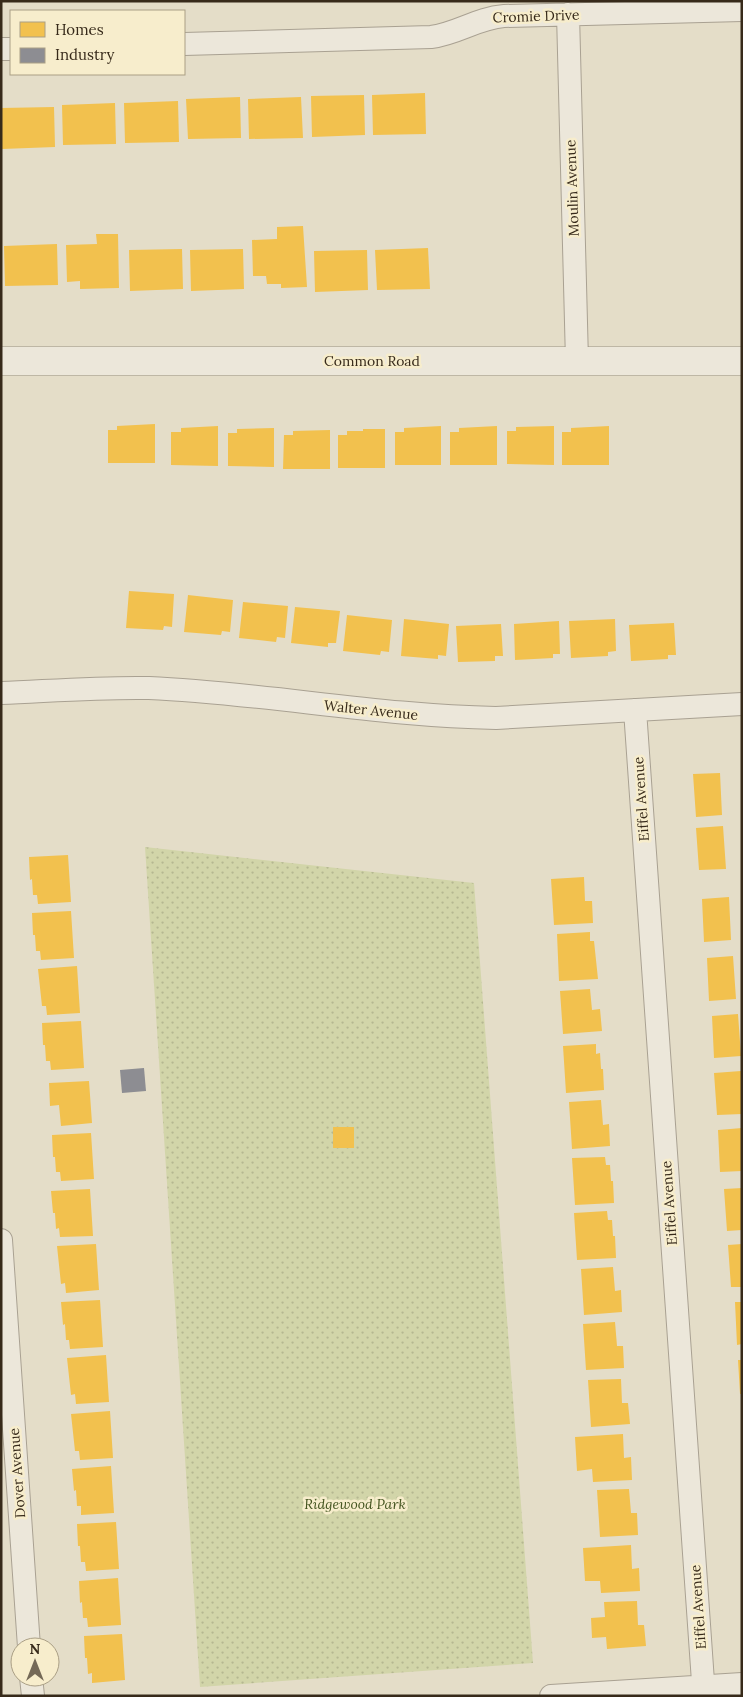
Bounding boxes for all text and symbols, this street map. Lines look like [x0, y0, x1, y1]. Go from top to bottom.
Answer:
street label: Cromie Drive [492, 5, 580, 27]
legend [10, 10, 185, 75]
text: Homes [55, 20, 104, 39]
text: Industry [55, 45, 114, 64]
street label: Moulin Avenue [561, 139, 583, 237]
street label: Common Road [324, 352, 420, 370]
street label: Walter Avenue [323, 696, 419, 724]
street label: Eiffel Avenue [629, 756, 653, 842]
street label: Eiffel Avenue [657, 1160, 681, 1246]
street label: Dover Avenue [5, 1427, 29, 1519]
park label: Ridgewood Park [304, 1495, 406, 1513]
street label: Eiffel Avenue [686, 1564, 710, 1650]
north arrow [10, 1637, 60, 1687]
text: N [30, 1640, 41, 1658]

